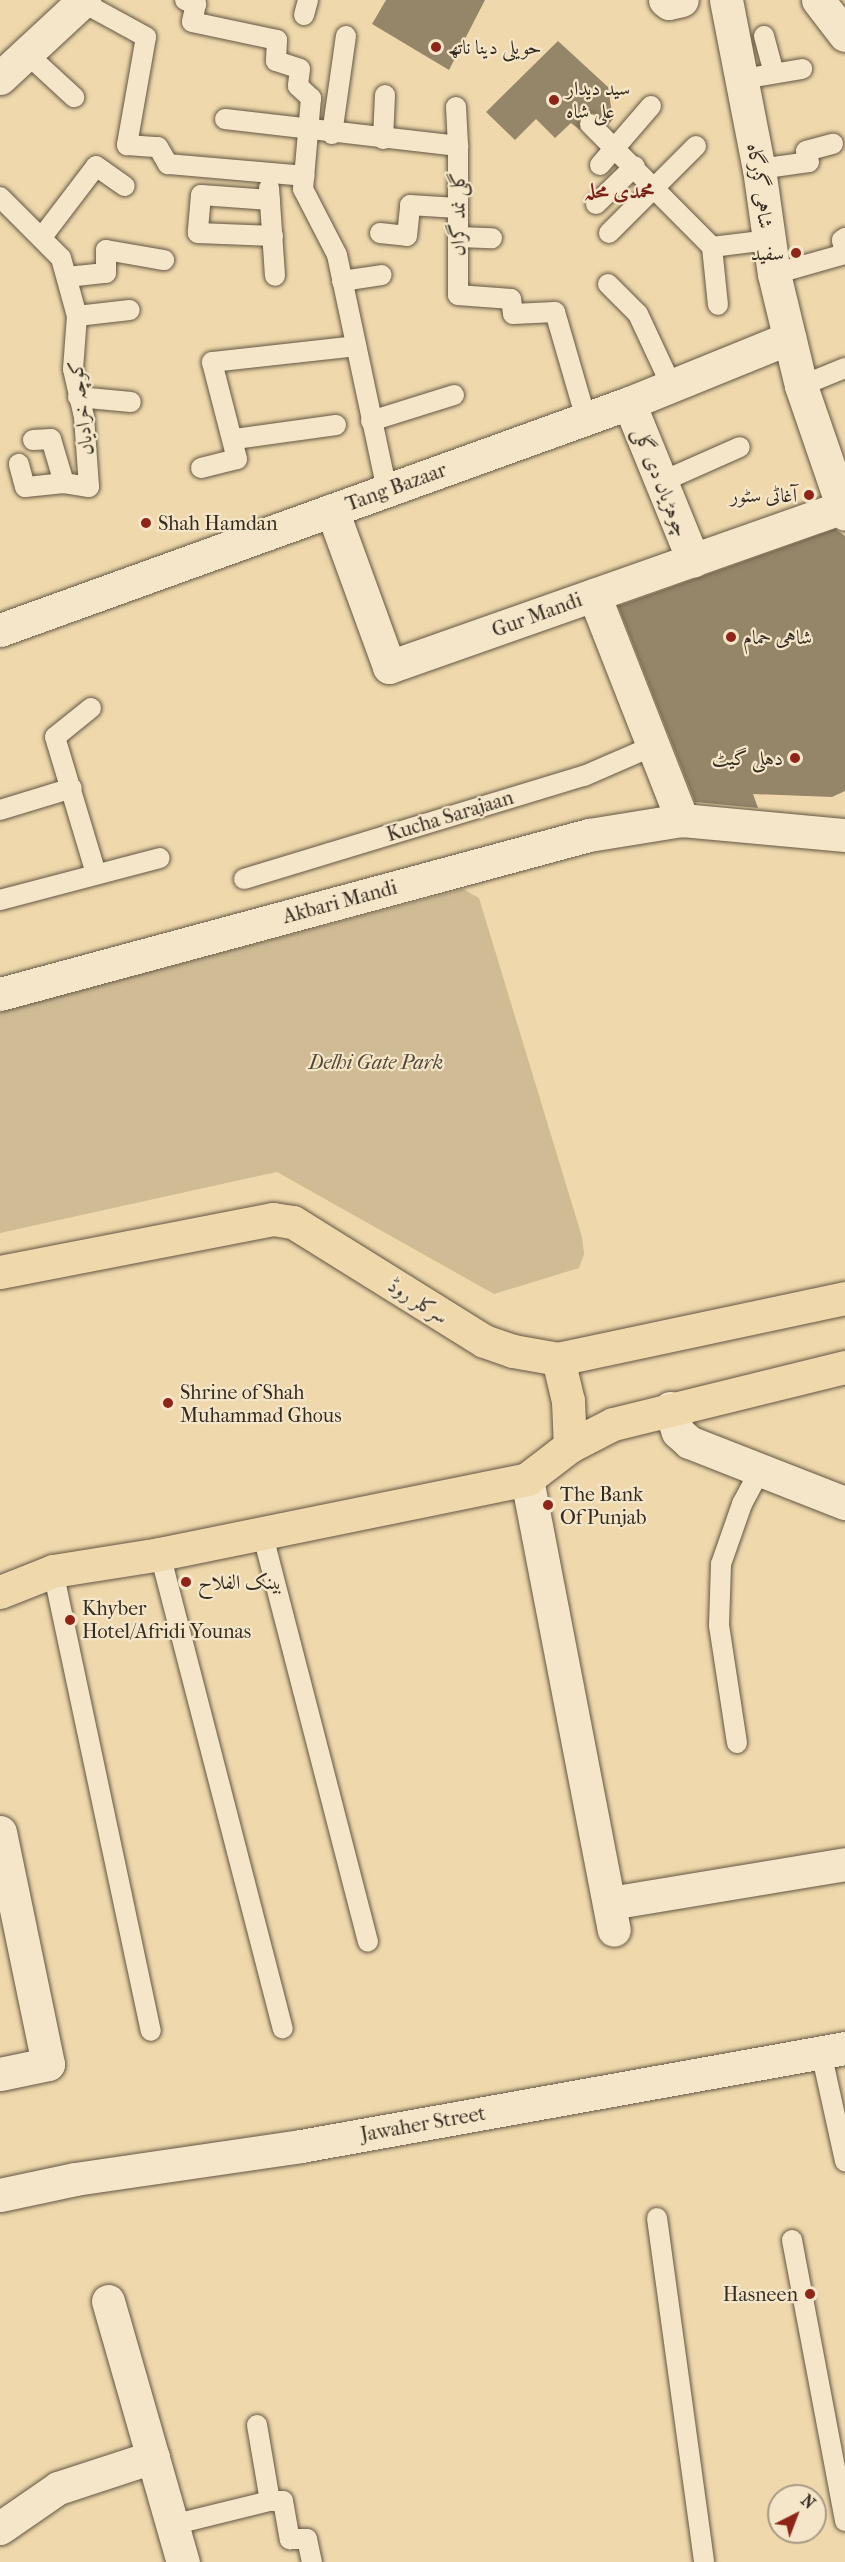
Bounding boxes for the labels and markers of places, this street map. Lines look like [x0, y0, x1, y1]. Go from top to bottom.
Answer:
place label: حویلی دینا ناتھ [448, 35, 542, 59]
marker: حویلی دینا ناتھ [429, 40, 443, 54]
place label: سید دیدار علی شاہ [566, 77, 630, 124]
marker: سید دیدار علی شاہ [547, 93, 561, 107]
place label: سفید [751, 241, 784, 265]
marker: سفید [789, 246, 803, 260]
place label: آغاٹی سٹور [730, 483, 797, 507]
marker: آغاٹی سٹور [802, 488, 816, 502]
place label: Shah Hamdan [158, 511, 278, 535]
marker: Shah Hamdan [139, 516, 153, 530]
place label: شاہی حمام [743, 625, 812, 649]
marker: شاہی حمام [724, 630, 738, 644]
place label: دہلی گیٹ [712, 746, 783, 770]
marker: دہلی گیٹ [788, 751, 802, 765]
place label: Shrine of Shah Muhammad Ghous [180, 1380, 342, 1427]
marker: Shrine of Shah Muhammad Ghous [161, 1396, 175, 1410]
place label: The Bank Of Punjab [560, 1482, 646, 1529]
marker: The Bank Of Punjab [541, 1498, 555, 1512]
place label: بینک الفلاح [198, 1570, 282, 1594]
marker: بینک الفلاح [179, 1575, 193, 1589]
place label: Khyber Hotel/Afridi Younas [82, 1596, 251, 1643]
marker: Khyber Hotel/Afridi Younas [63, 1613, 77, 1627]
place label: Hasneen [723, 2282, 798, 2306]
marker: Hasneen [803, 2287, 817, 2301]

